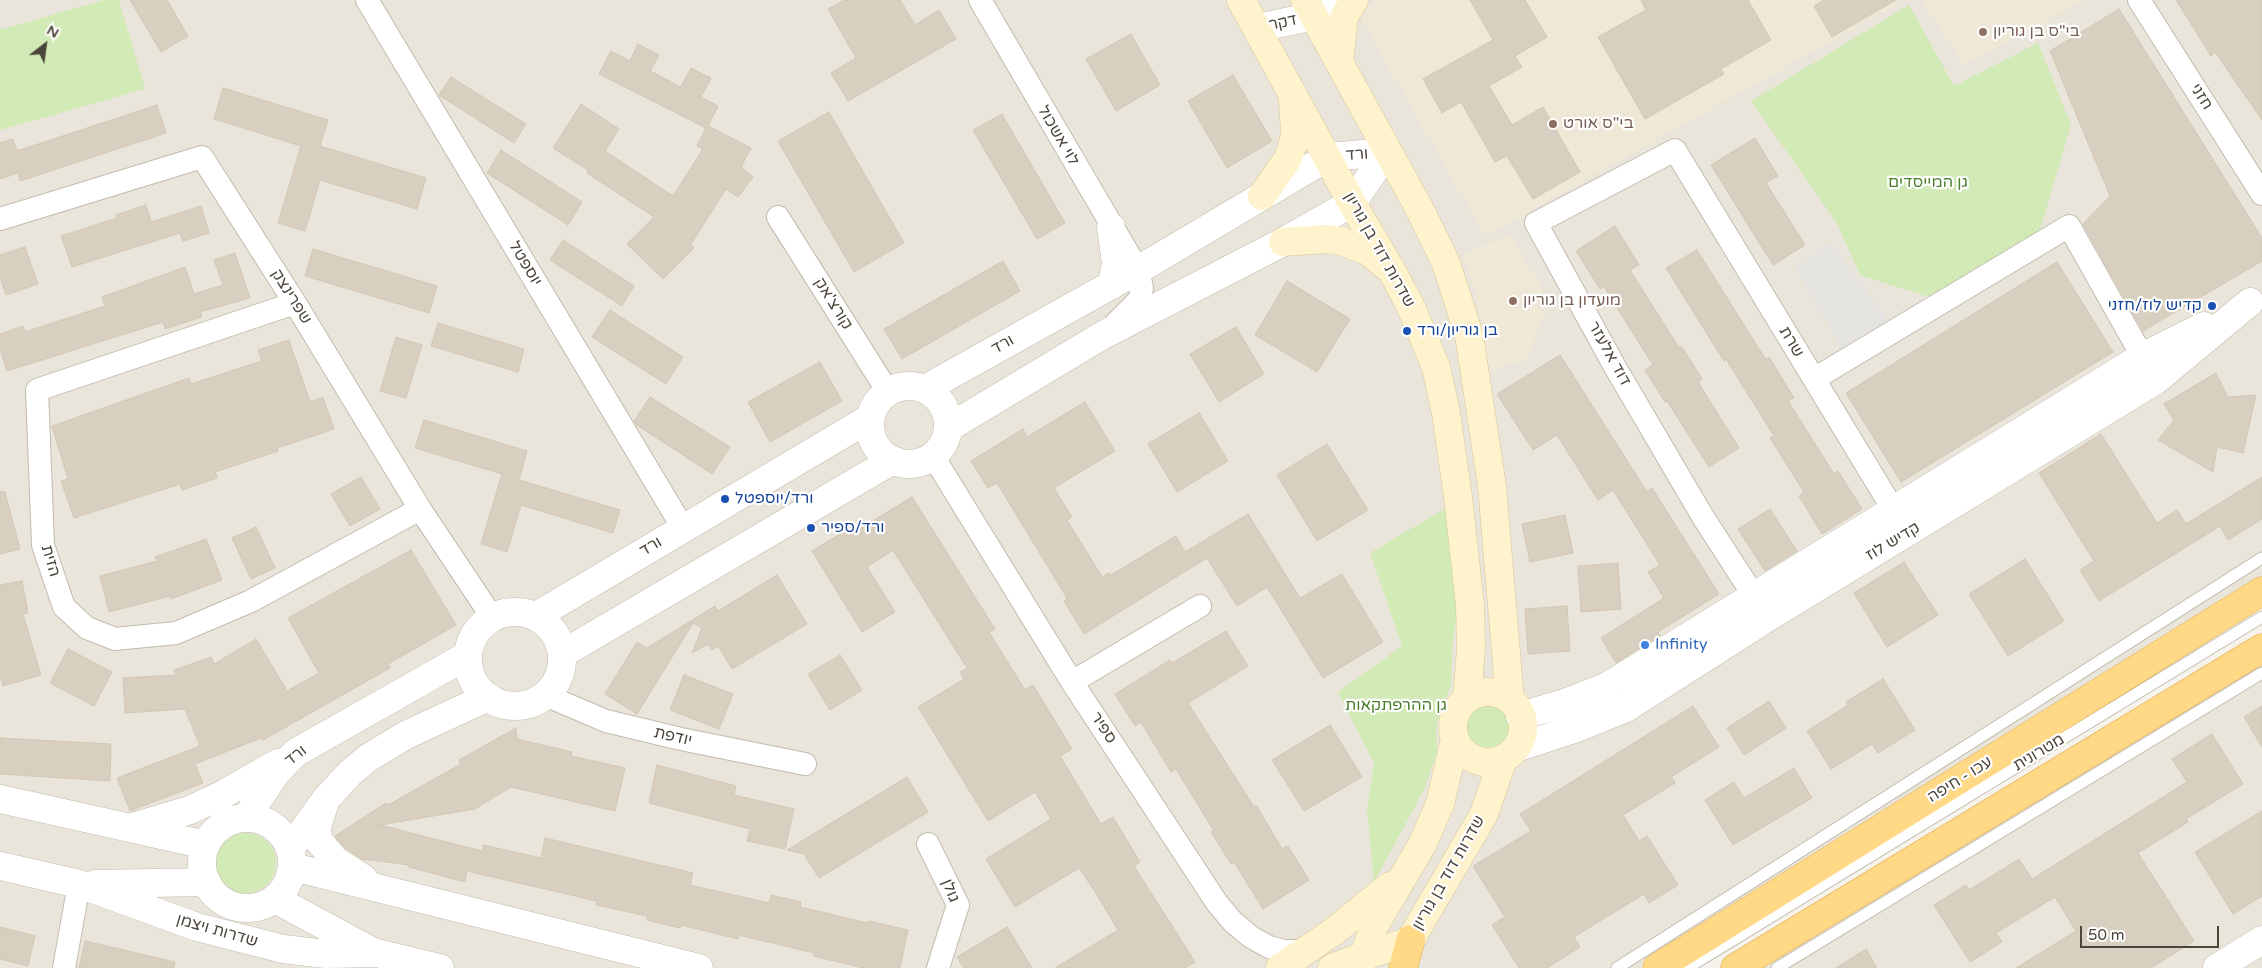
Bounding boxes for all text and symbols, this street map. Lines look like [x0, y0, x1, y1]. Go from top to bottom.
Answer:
street label: דקר [1267, 11, 1299, 35]
north arrow [20, 20, 70, 70]
text: N [44, 21, 62, 42]
place label: בי"ס בן גוריון [1993, 22, 2080, 42]
marker: בי"ס בן גוריון [1977, 26, 1989, 38]
street label: חזני [2186, 80, 2216, 114]
street label: לוי אשכול [1033, 103, 1083, 169]
place label: בי"ס אורט [1563, 114, 1634, 134]
marker: בי"ס אורט [1547, 118, 1559, 130]
street label: ורד [1345, 145, 1369, 165]
park label: גן המייסדים [1888, 173, 1968, 193]
street label: שדרות דוד בן גוריון [1339, 189, 1419, 311]
street label: יוספטל [504, 238, 546, 290]
street label: שפרינצק [267, 266, 315, 328]
street label: קורצ'אק [810, 275, 856, 333]
place label: מועדון בן גוריון [1523, 291, 1621, 311]
marker: מועדון בן גוריון [1507, 295, 1519, 307]
place label: קדיש לוז/חזני [2108, 296, 2202, 316]
marker: קדיש לוז/חזני [2206, 300, 2218, 312]
street label: דוד אלעזר [1583, 318, 1635, 390]
place label: בן גוריון/ורד [1417, 321, 1498, 341]
street label: שרת [1774, 323, 1808, 361]
marker: בן גוריון/ורד [1401, 325, 1413, 337]
street label: ורד [988, 331, 1018, 359]
place label: ורד/יוספטל [735, 489, 814, 509]
marker: ורד/יוספטל [719, 493, 731, 505]
place label: ורד/ספיר [821, 518, 885, 538]
street label: קדיש לוז [1862, 518, 1924, 566]
marker: ורד/ספיר [805, 522, 817, 534]
street label: ורד [636, 533, 666, 561]
street label: הזית [36, 543, 64, 579]
place label: Infinity [1655, 635, 1707, 655]
marker: Infinity [1639, 639, 1651, 651]
park label: גן ההרפתקאות [1345, 696, 1447, 716]
street label: ספיר [1086, 709, 1120, 747]
street label: יודפת [652, 723, 694, 751]
street label: מטרונית [2010, 730, 2068, 776]
street label: ורד [281, 741, 311, 771]
street label: עכו - חיפה [1924, 753, 1996, 807]
street label: שדרות דוד בן גוריון [1408, 812, 1490, 934]
street label: גולן [937, 876, 963, 906]
street label: שדרות ויצמן [174, 910, 260, 952]
scale bar [2082, 916, 2221, 948]
text: 50 m [2088, 926, 2125, 944]

